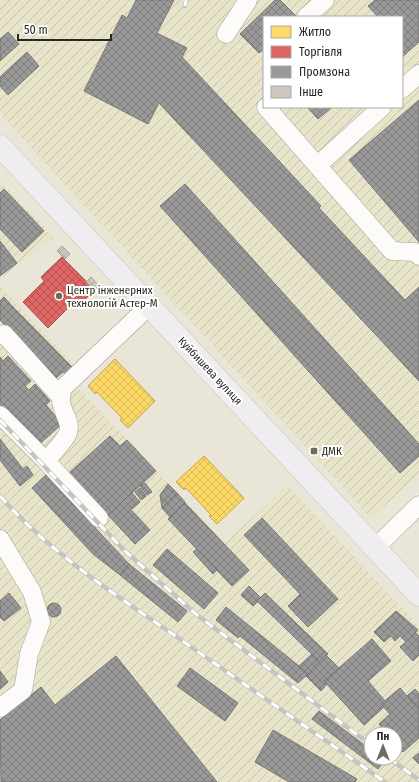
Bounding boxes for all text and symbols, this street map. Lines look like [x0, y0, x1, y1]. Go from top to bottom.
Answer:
scale bar [18, 16, 111, 42]
legend [263, 16, 403, 108]
text: 50 m [24, 23, 48, 37]
text: Житло [299, 25, 331, 39]
text: Торгівля [299, 45, 342, 59]
text: Промзона [299, 65, 350, 79]
text: Інше [299, 85, 323, 99]
place label: Центр інженерних технологій Астер-М [67, 284, 158, 310]
marker: Центр інженерних технологій Астер-М [54, 291, 64, 301]
street label: Куйбишева вулиця [175, 334, 245, 408]
place label: ДМК [321, 445, 342, 458]
marker: ДМК [309, 446, 319, 456]
north arrow [363, 726, 403, 766]
text: Пн [377, 730, 389, 743]

